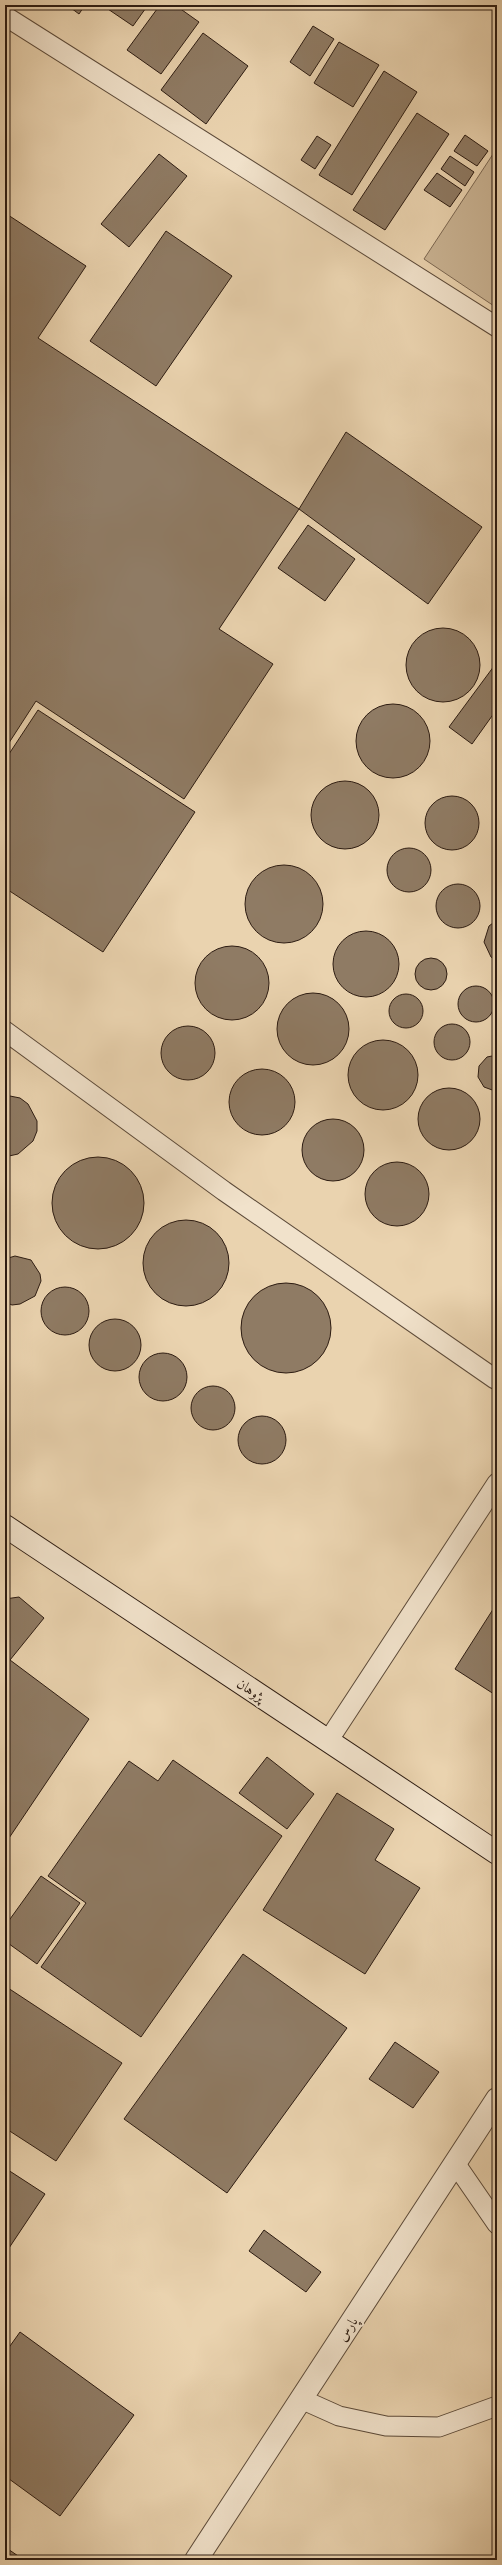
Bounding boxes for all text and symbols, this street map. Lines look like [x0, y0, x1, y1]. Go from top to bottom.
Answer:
street label: پژوهان [233, 1675, 269, 1707]
street label: پارس [333, 2313, 364, 2346]

